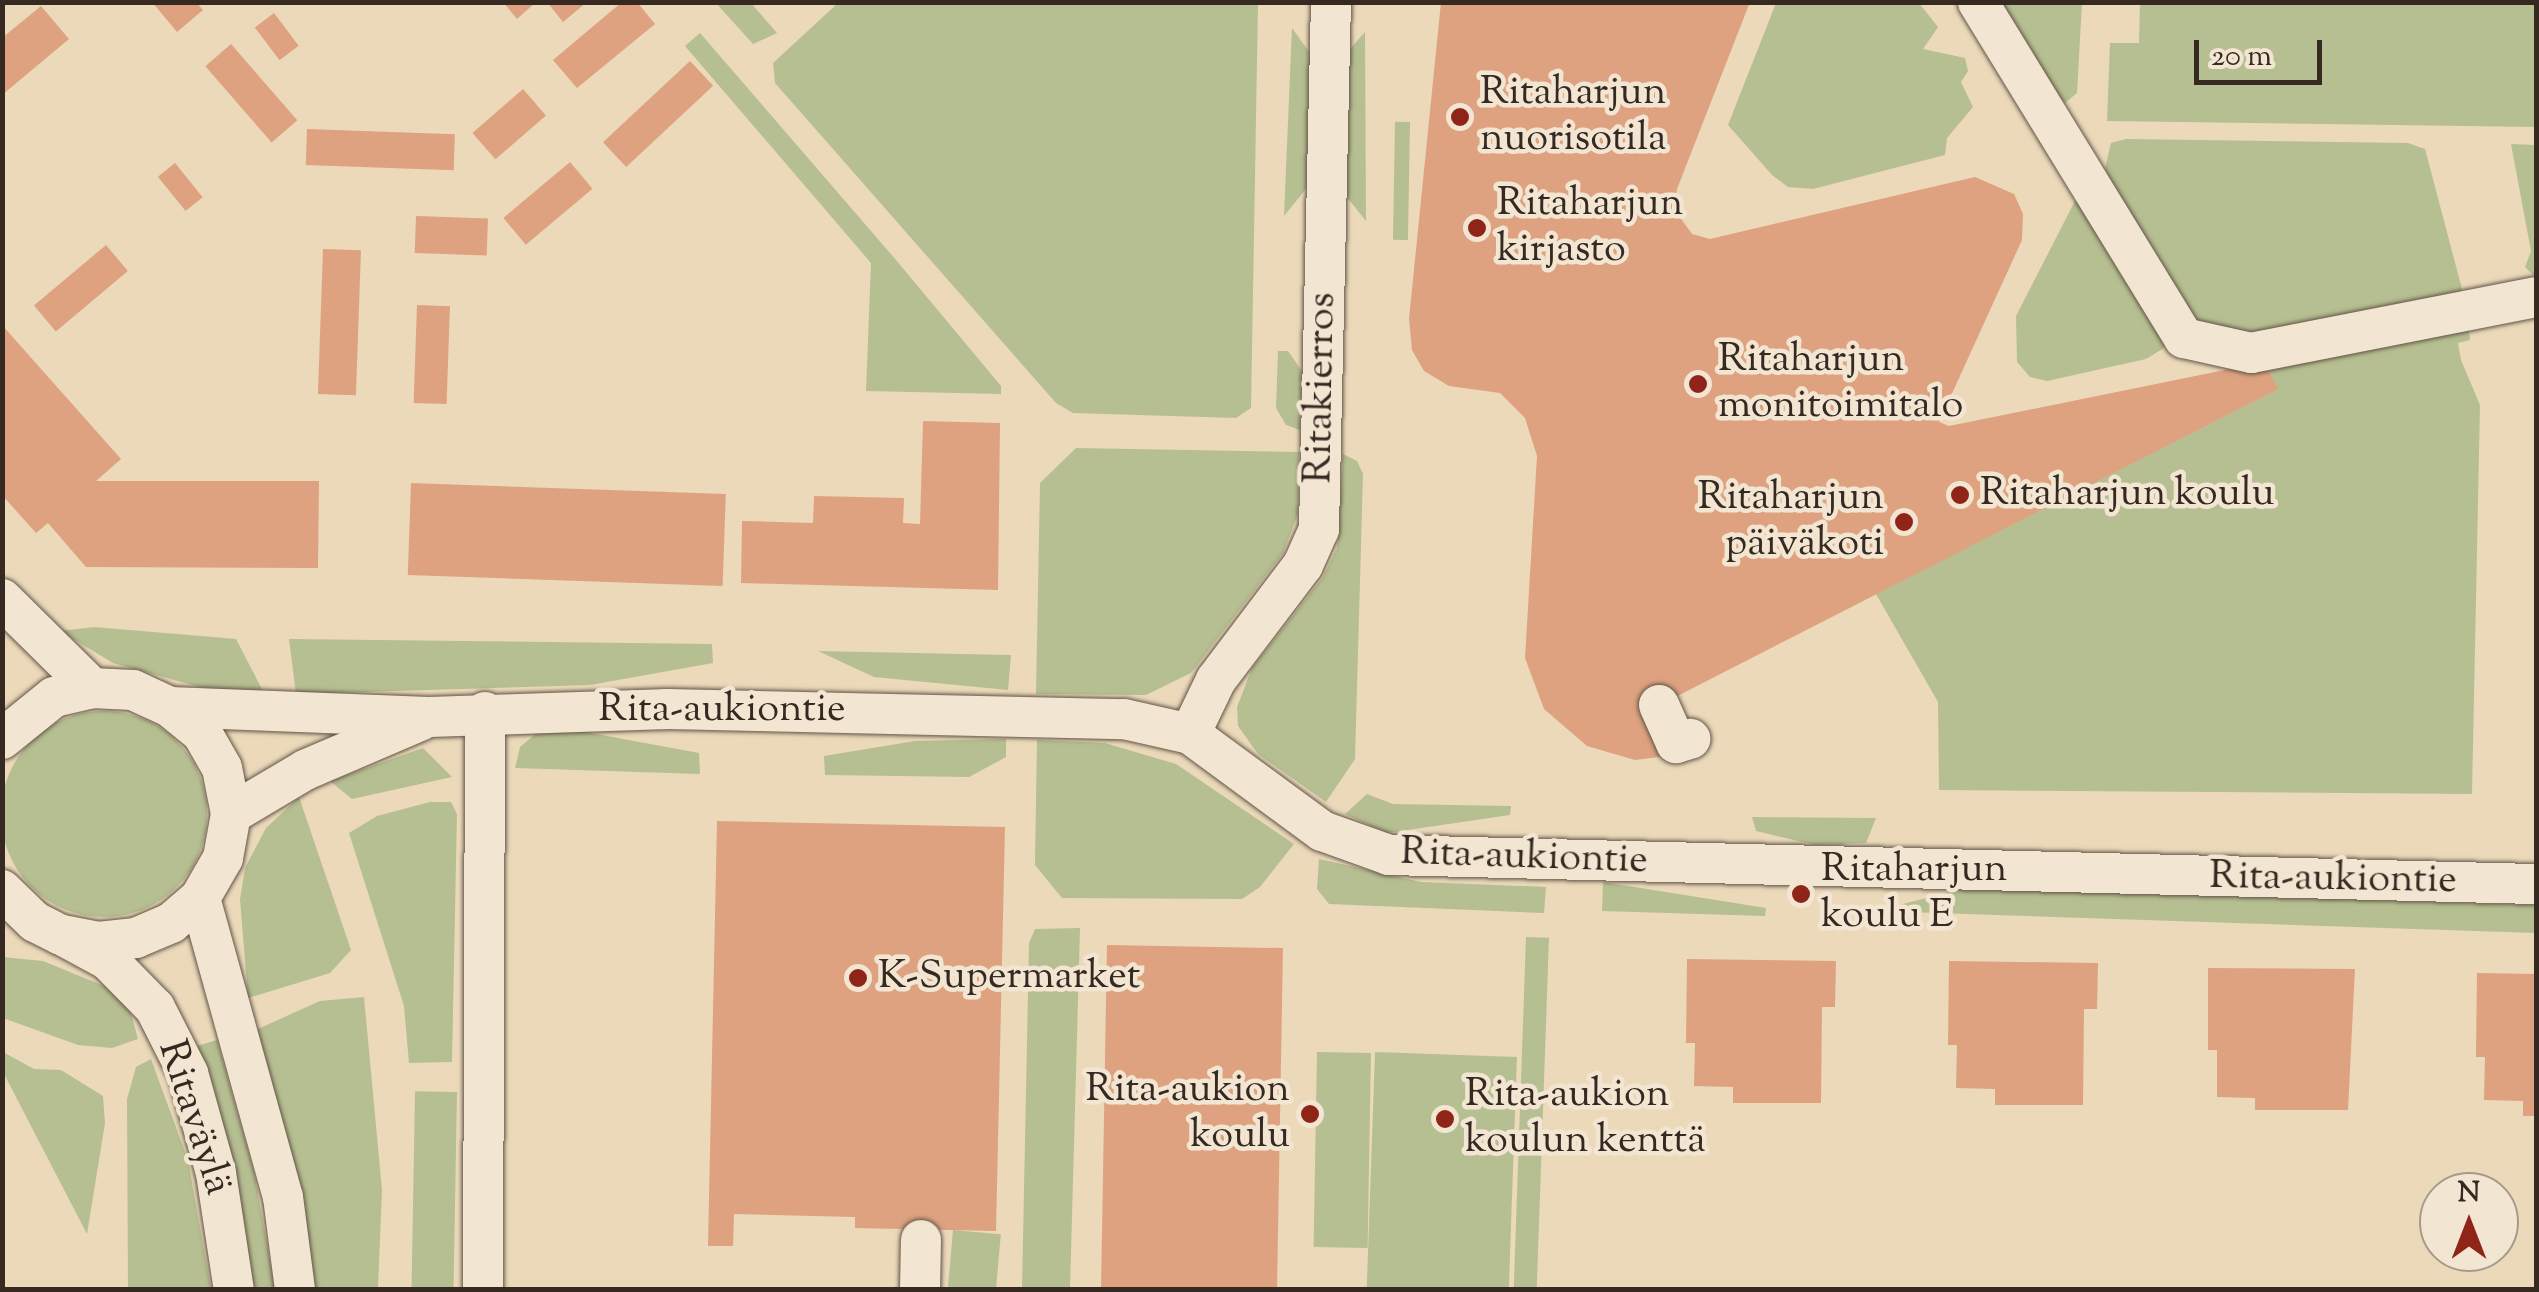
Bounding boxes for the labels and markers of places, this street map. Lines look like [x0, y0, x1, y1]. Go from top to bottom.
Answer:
place label: Ritaharjun nuorisotila [1480, 70, 1667, 164]
marker: Ritaharjun nuorisotila [1449, 106, 1471, 128]
place label: Ritaharjun kirjasto [1497, 181, 1683, 275]
marker: Ritaharjun kirjasto [1466, 217, 1488, 239]
place label: Ritaharjun monitoimitalo [1718, 337, 1963, 431]
marker: Ritaharjun monitoimitalo [1687, 373, 1709, 395]
place label: Ritaharjun koulu [1980, 471, 2275, 519]
place label: Ritaharjun päiväkoti [1698, 475, 1884, 569]
marker: Ritaharjun koulu [1949, 484, 1971, 506]
marker: Ritaharjun päiväkoti [1893, 511, 1915, 533]
place label: Ritaharjun koulu E [1821, 847, 2007, 941]
marker: Ritaharjun koulu E [1790, 883, 1812, 905]
place label: K-Supermarket [878, 954, 1140, 1002]
marker: K-Supermarket [847, 967, 869, 989]
place label: Rita-aukion koulu [1086, 1067, 1290, 1161]
place label: Rita-aukion koulun kenttä [1465, 1072, 1706, 1166]
marker: Rita-aukion koulu [1299, 1103, 1321, 1125]
marker: Rita-aukion koulun kenttä [1434, 1108, 1456, 1130]

